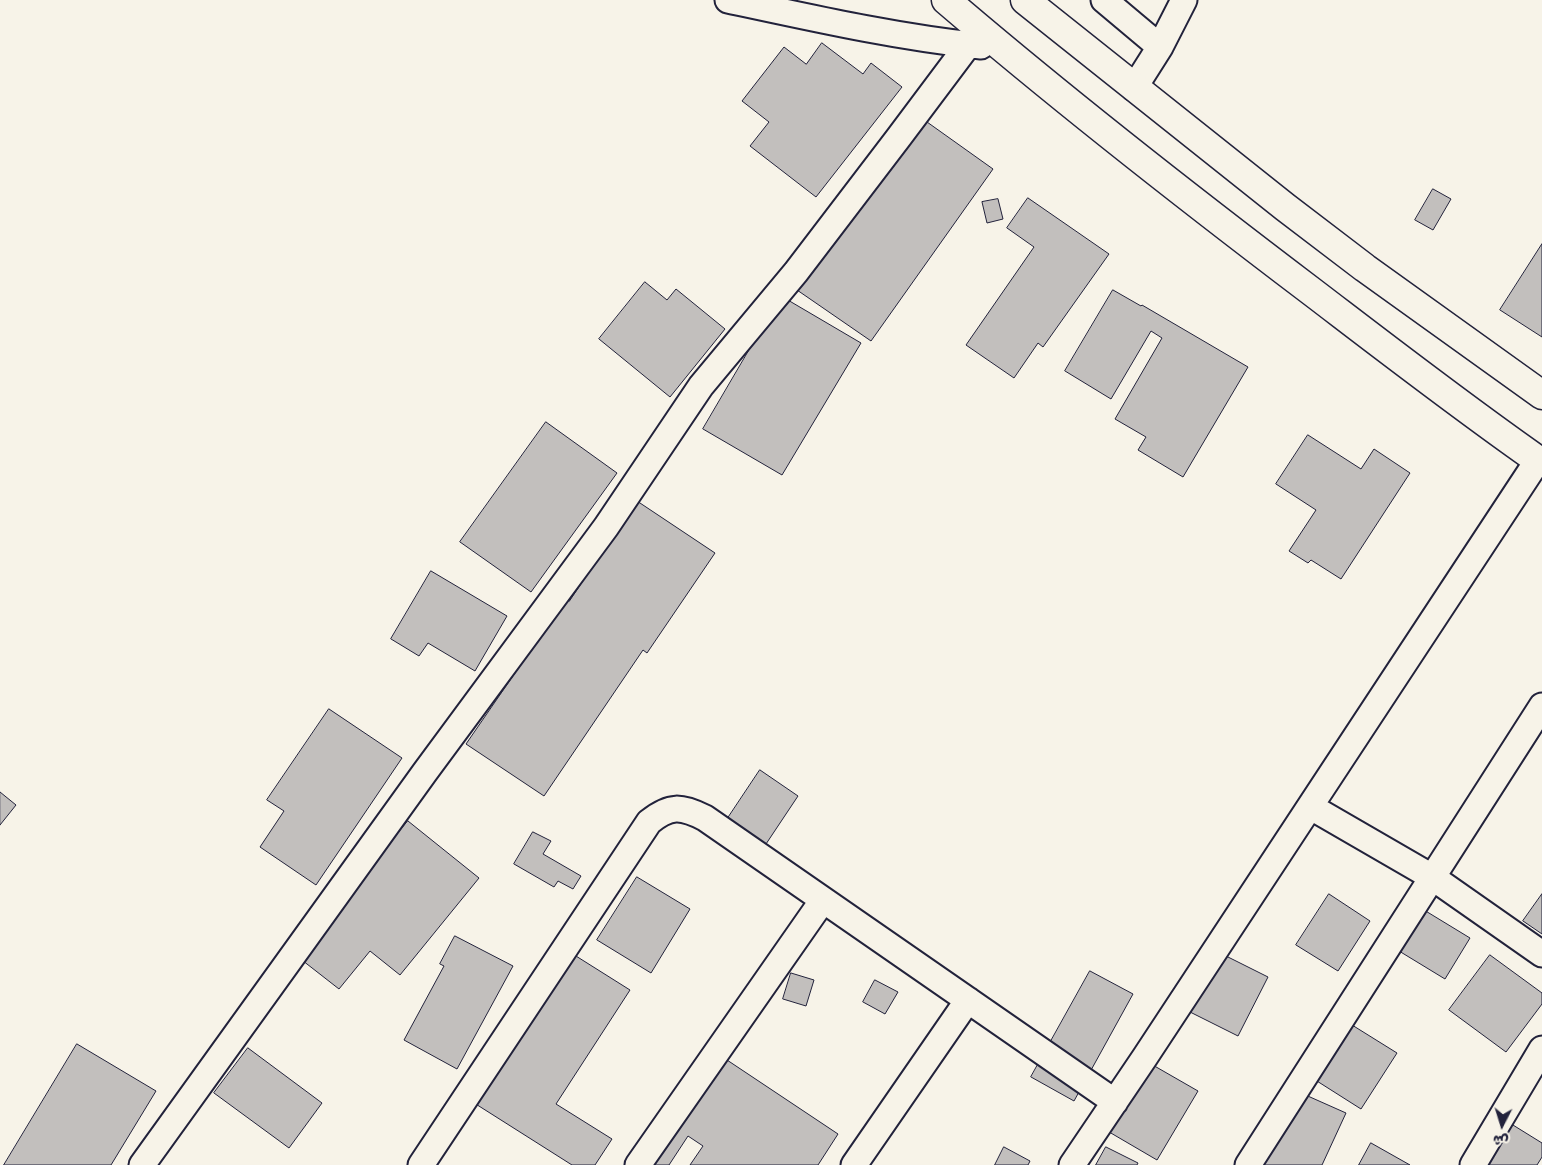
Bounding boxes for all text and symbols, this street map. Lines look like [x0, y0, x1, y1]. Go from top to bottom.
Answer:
north arrow [1477, 1100, 1527, 1150]
text: ش [1492, 1131, 1509, 1150]

